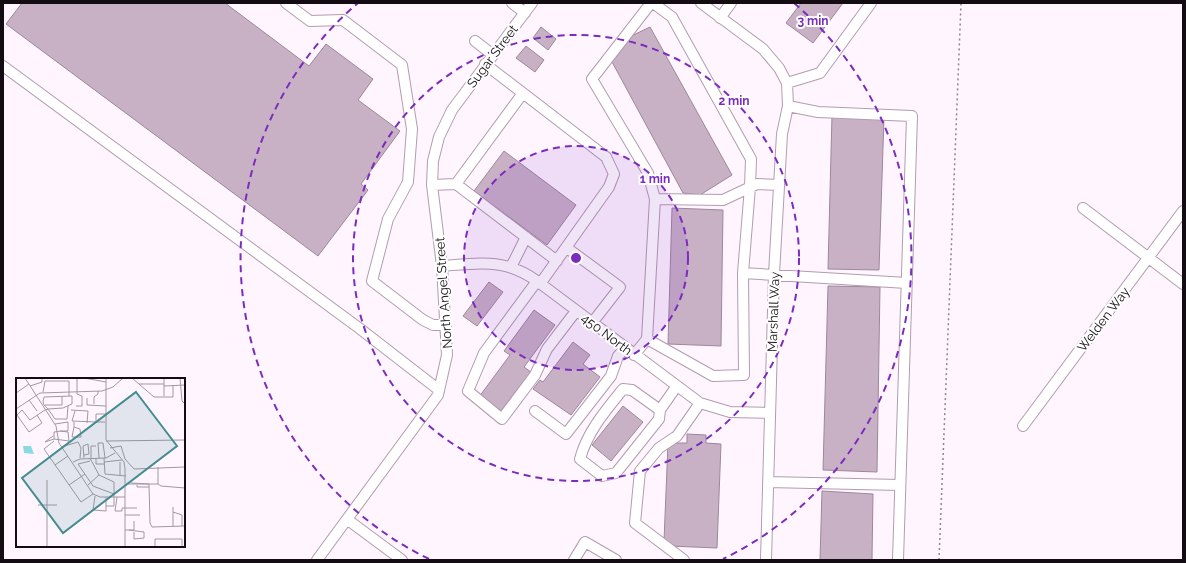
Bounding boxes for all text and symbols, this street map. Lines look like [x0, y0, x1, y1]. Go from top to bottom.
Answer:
text: 3 min [797, 14, 829, 28]
street label: Sugar Street [464, 22, 521, 91]
text: 2 min [718, 94, 750, 108]
text: 1 min [640, 172, 670, 186]
street label: North Angel Street [432, 236, 455, 349]
centre of rings [569, 251, 583, 265]
street label: Marshall Way [765, 272, 782, 352]
street label: Welden Way [1074, 284, 1133, 355]
street label: 450 North [578, 310, 635, 358]
inset map [16, 378, 185, 547]

